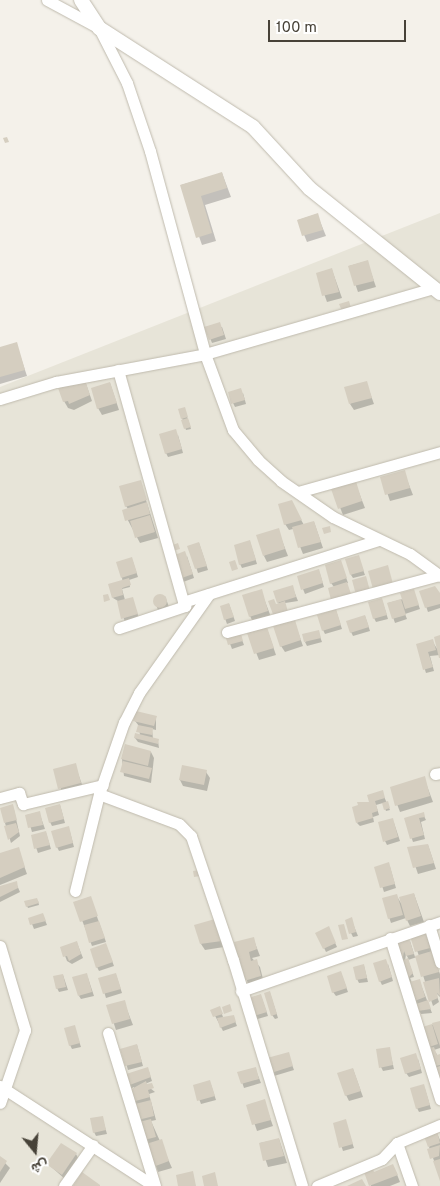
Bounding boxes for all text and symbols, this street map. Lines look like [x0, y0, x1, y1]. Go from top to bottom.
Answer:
scale bar [270, 10, 408, 42]
text: 100 m [276, 19, 317, 38]
north arrow [10, 1126, 60, 1176]
text: ش [29, 1155, 50, 1176]

